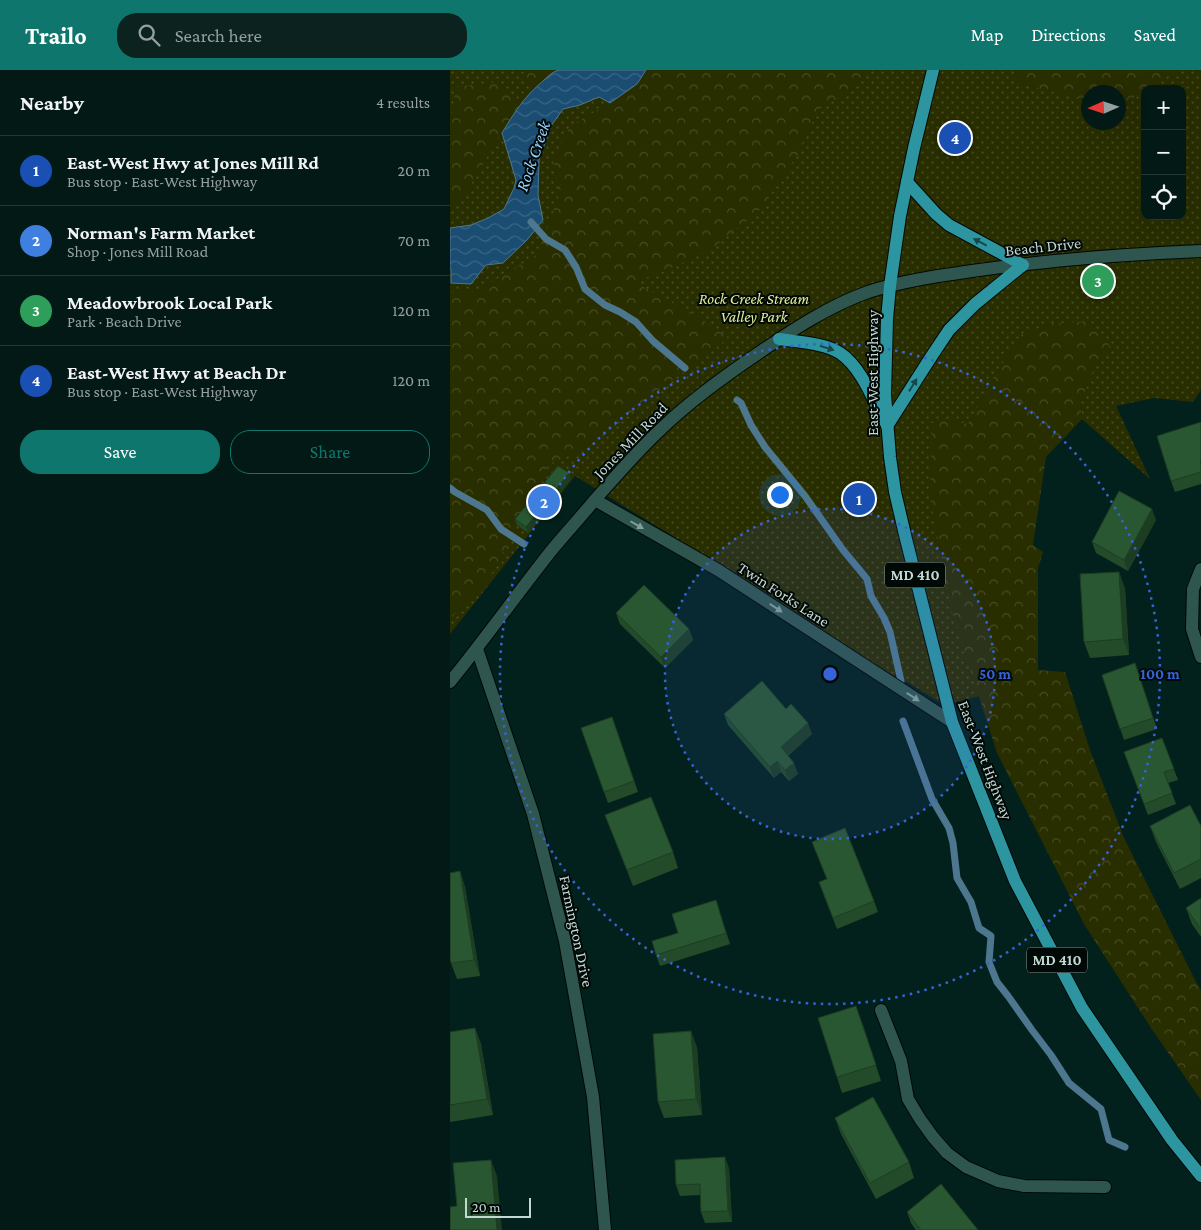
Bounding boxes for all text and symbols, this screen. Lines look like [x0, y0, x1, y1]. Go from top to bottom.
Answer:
search box [117, 13, 467, 58]
icon: search [135, 21, 163, 49]
text: Trailo [25, 22, 87, 49]
text: Search here [175, 25, 262, 46]
text: Map [971, 25, 1003, 45]
text: Directions [1031, 25, 1106, 45]
text: Saved [1134, 25, 1176, 45]
north arrow [1081, 85, 1126, 130]
map controls [1141, 85, 1186, 220]
button: + [1141, 85, 1186, 130]
text: Nearby [20, 91, 84, 115]
text: 4 results [376, 94, 430, 111]
water label: Rock Creek [512, 117, 555, 194]
pin: 4 [939, 119, 971, 157]
button: − [1141, 130, 1186, 175]
text: East-West Hwy at Jones Mill Rd [67, 152, 319, 173]
text: 1 [33, 162, 39, 179]
text: 20 m [397, 162, 430, 179]
text: Bus stop · East-West Highway [67, 173, 257, 190]
button: locate [1141, 175, 1186, 220]
text: Norman's Farm Market [67, 222, 255, 243]
text: 2 [32, 232, 40, 249]
text: 70 m [398, 232, 430, 249]
street label: Beach Drive [1004, 234, 1082, 259]
one-way arrow [973, 238, 987, 246]
text: Shop · Jones Mill Road [67, 243, 208, 260]
pin: 3 [1082, 262, 1114, 300]
park label: Rock Creek Stream Valley Park [699, 290, 810, 326]
text: Meadowbrook Local Park [67, 292, 272, 313]
text: 3 [32, 302, 40, 319]
text: 120 m [392, 302, 430, 319]
street label: East-West Highway [864, 309, 882, 436]
text: Park · Beach Drive [67, 313, 181, 330]
one-way arrow [820, 344, 835, 352]
text: East-West Hwy at Beach Dr [67, 362, 286, 383]
text: 4 [32, 372, 40, 389]
text: 120 m [392, 372, 430, 389]
one-way arrow [908, 378, 918, 391]
text: Bus stop · East-West Highway [67, 383, 257, 400]
street label: Jones Mill Road [589, 398, 672, 484]
button: Save [20, 430, 220, 474]
button: Share [230, 430, 430, 474]
pin: 1 [843, 480, 875, 518]
your location [767, 482, 793, 508]
pin: 2 [528, 483, 560, 521]
one-way arrow [631, 520, 644, 529]
street label: Twin Forks Lane [735, 559, 832, 630]
road number: MD 410 [885, 562, 945, 588]
one-way arrow [770, 604, 783, 613]
centre of rings [821, 665, 839, 683]
text: 50 m [979, 666, 1011, 682]
text: 100 m [1140, 666, 1180, 682]
one-way arrow [906, 692, 919, 701]
street label: East-West Highway [954, 698, 1016, 823]
street label: Farmington Drive [555, 874, 597, 989]
road number: MD 410 [1027, 948, 1087, 972]
scale bar [465, 1195, 531, 1218]
text: 20 m [472, 1199, 500, 1215]

